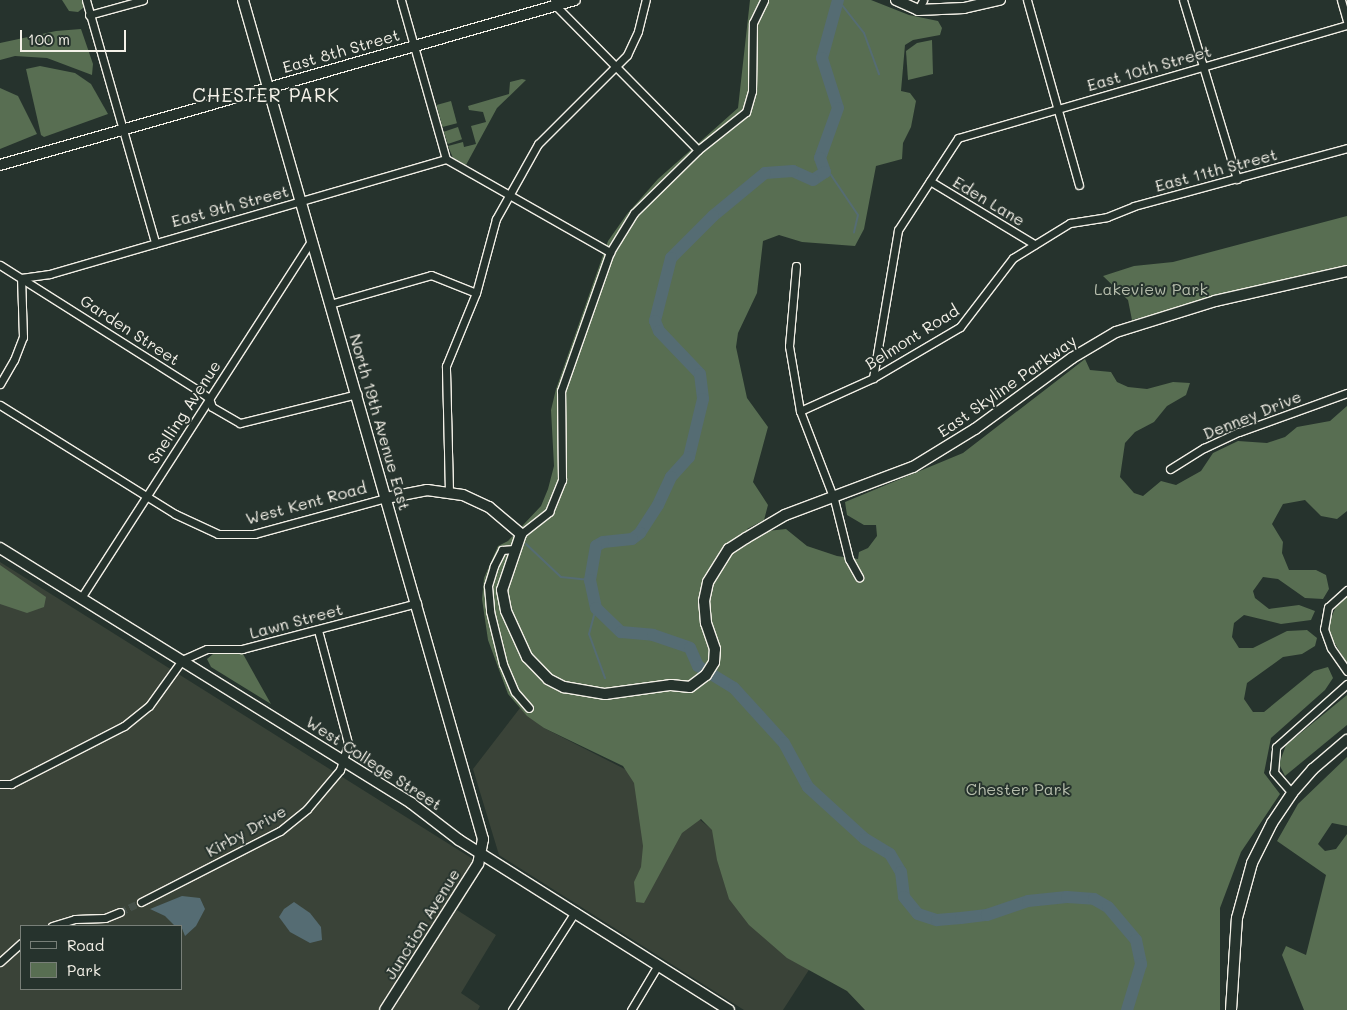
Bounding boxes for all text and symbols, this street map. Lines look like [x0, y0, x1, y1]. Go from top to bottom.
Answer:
scale bar [22, 20, 129, 52]
street label: East 8th Street [280, 25, 402, 77]
text: 100 m [28, 29, 70, 49]
street label: East 10th Street [1085, 41, 1213, 95]
district label: CHESTER PARK [191, 84, 341, 106]
street label: East 11th Street [1153, 144, 1279, 196]
street label: Eden Lane [950, 172, 1028, 230]
street label: East 9th Street [169, 181, 291, 231]
park label: Lakeview Park [1094, 279, 1208, 299]
street label: Garden Street [77, 291, 183, 369]
street label: Belmont Road [862, 301, 962, 373]
street label: East Skyline Parkway [934, 331, 1080, 441]
street label: North 19th Avenue East [346, 332, 414, 512]
street label: Snelling Avenue [143, 357, 225, 467]
street label: Denney Drive [1200, 387, 1304, 443]
street label: West Kent Road [243, 478, 369, 528]
street label: Lawn Street [247, 599, 345, 643]
street label: West College Street [303, 712, 445, 814]
park label: Chester Park [966, 779, 1070, 799]
street label: Kirby Drive [203, 801, 289, 861]
street label: Junction Avenue [380, 865, 464, 983]
legend [20, 925, 182, 990]
text: Road [67, 935, 104, 955]
text: Park [67, 960, 101, 980]

